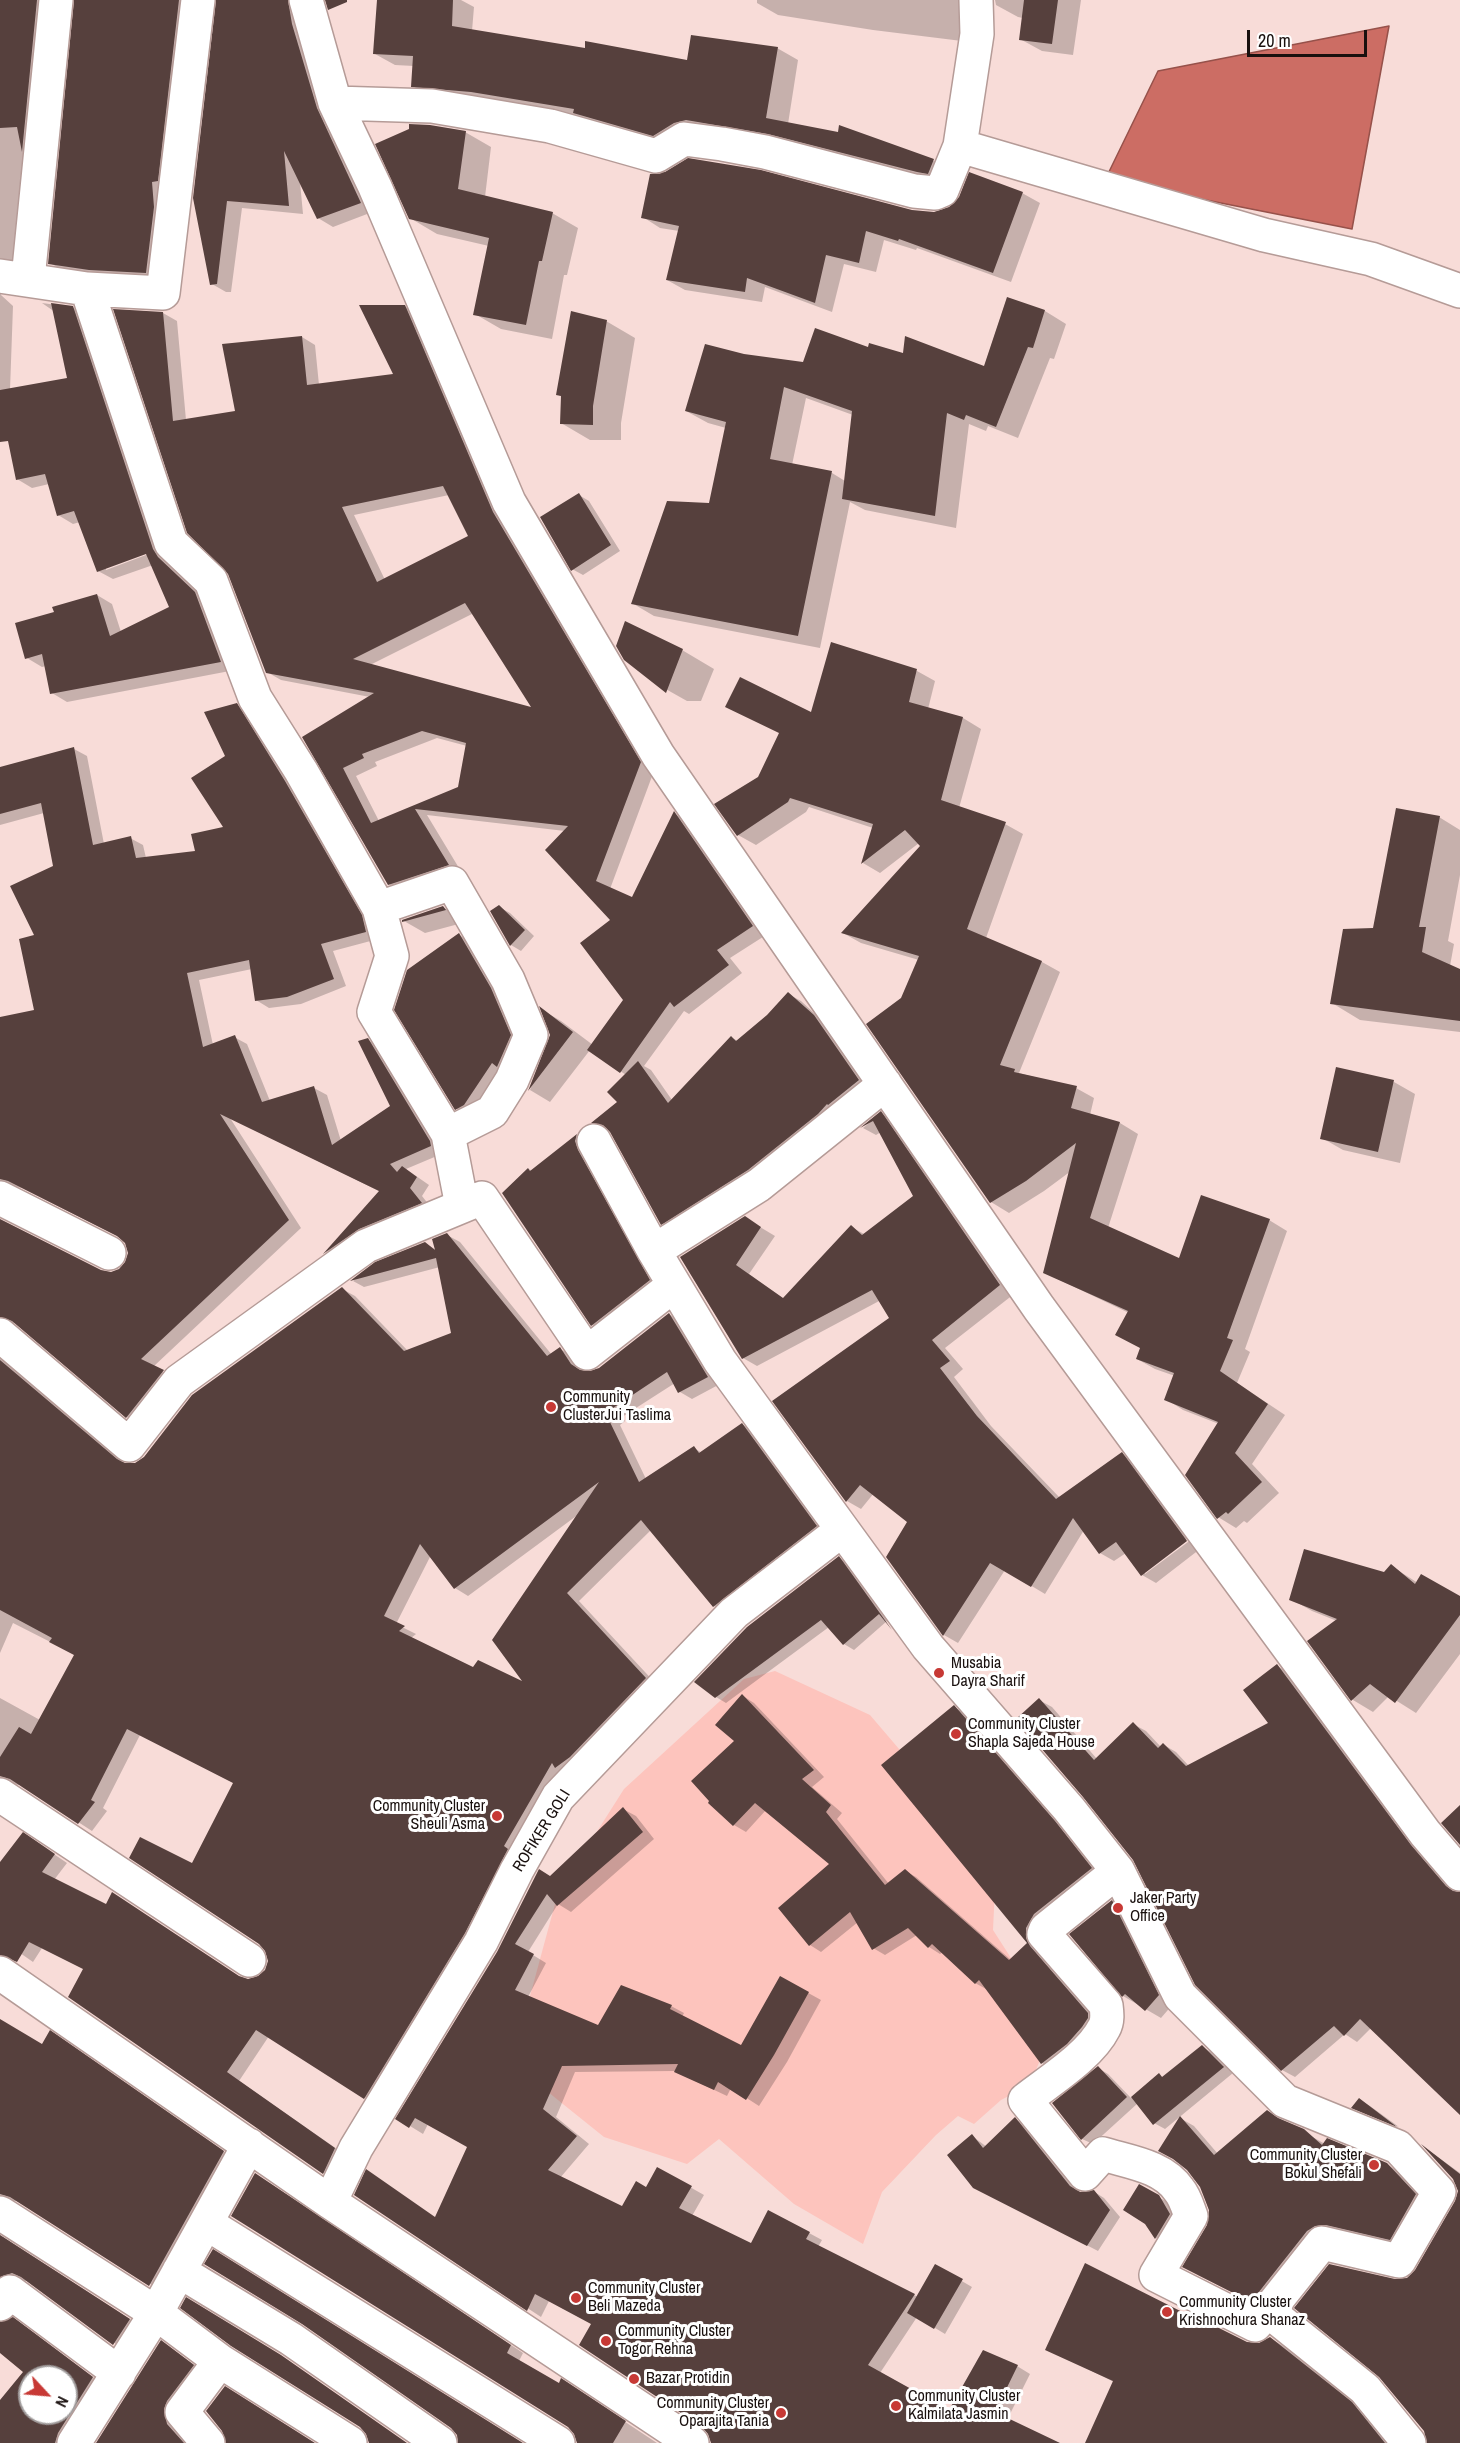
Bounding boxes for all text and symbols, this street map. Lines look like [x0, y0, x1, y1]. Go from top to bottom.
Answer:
scale bar [1250, 18, 1370, 56]
text: 20 m [1258, 28, 1291, 53]
place label: Community ClusterJui Taslima [563, 1388, 671, 1426]
marker: Community ClusterJui Taslima [544, 1400, 558, 1414]
place label: Musabia Dayra Sharif [951, 1654, 1025, 1692]
marker: Musabia Dayra Sharif [932, 1666, 946, 1680]
place label: Community Cluster Shapla Sajeda House [968, 1715, 1095, 1753]
marker: Community Cluster Shapla Sajeda House [949, 1727, 963, 1741]
street label: ROFIKER GOLI [509, 1786, 575, 1876]
place label: Community Cluster Sheuli Asma [373, 1797, 485, 1835]
marker: Community Cluster Sheuli Asma [490, 1809, 504, 1823]
place label: Jaker Party Office [1130, 1889, 1196, 1927]
marker: Jaker Party Office [1111, 1901, 1125, 1915]
place label: Community Cluster Bokul Shefali [1250, 2146, 1362, 2184]
marker: Community Cluster Bokul Shefali [1367, 2158, 1381, 2172]
place label: Community Cluster Beli Mazeda [588, 2279, 700, 2317]
marker: Community Cluster Beli Mazeda [569, 2291, 583, 2305]
place label: Community Cluster Krishnochura Shanaz [1179, 2293, 1305, 2331]
marker: Community Cluster Krishnochura Shanaz [1160, 2305, 1174, 2319]
place label: Community Cluster Togor Rehna [618, 2322, 730, 2360]
marker: Community Cluster Togor Rehna [599, 2334, 613, 2348]
north arrow [18, 2365, 78, 2425]
place label: Bazar Protidin [646, 2369, 730, 2389]
marker: Bazar Protidin [627, 2372, 641, 2386]
place label: Community Cluster Kalmilata Jasmin [908, 2387, 1020, 2425]
text: N [50, 2393, 74, 2411]
place label: Community Cluster Oparajita Tania [657, 2394, 769, 2432]
marker: Community Cluster Kalmilata Jasmin [889, 2399, 903, 2413]
marker: Community Cluster Oparajita Tania [774, 2406, 788, 2420]

